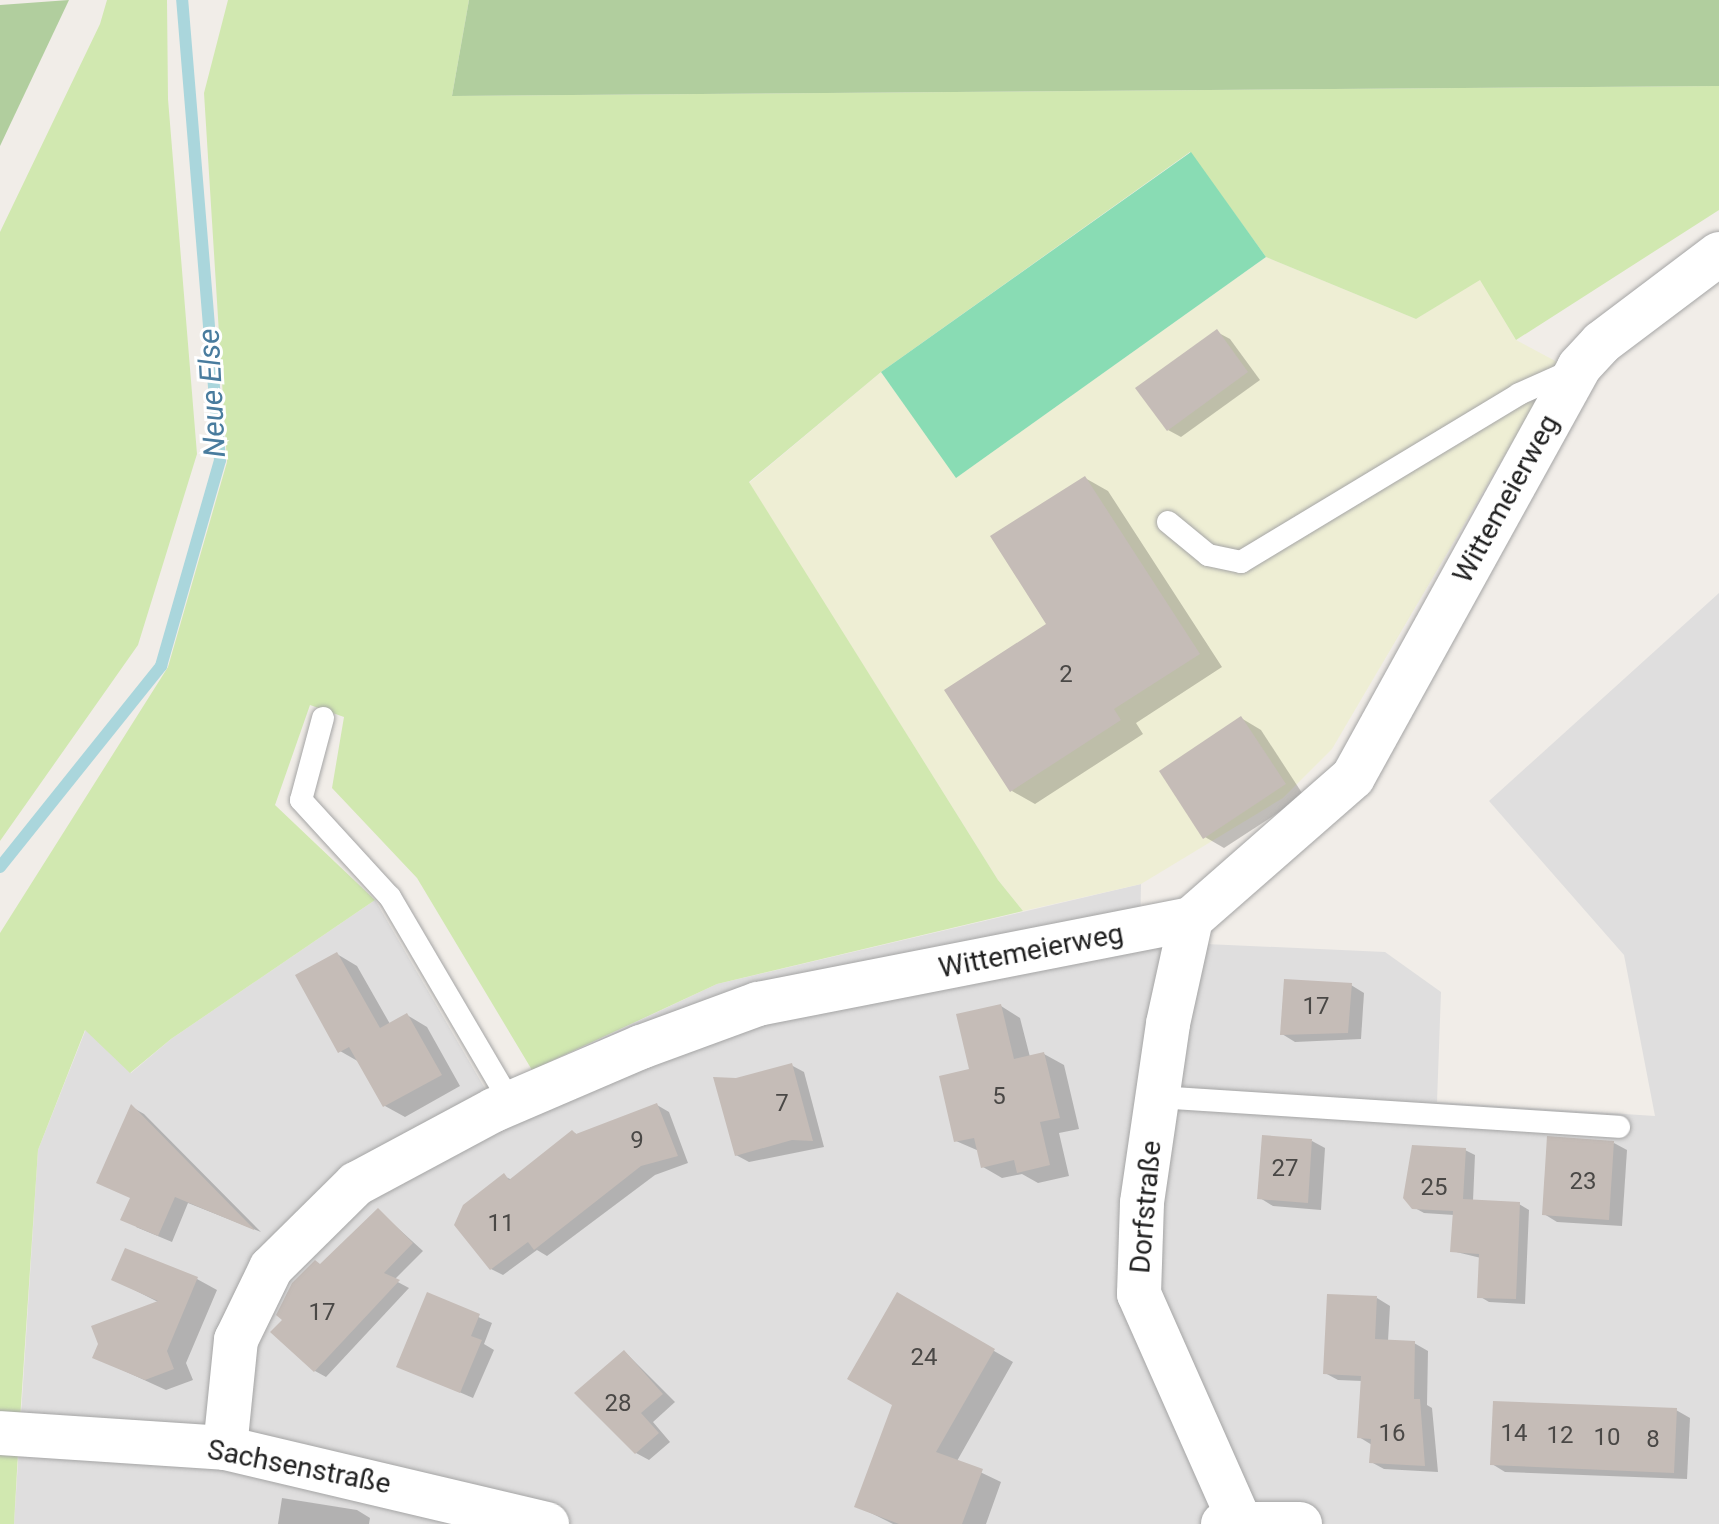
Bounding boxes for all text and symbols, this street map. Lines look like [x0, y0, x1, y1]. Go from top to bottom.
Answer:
water label: Neue Else [191, 328, 233, 458]
street label: Wittemeierweg [1446, 409, 1566, 589]
house number: 2 [1059, 661, 1073, 689]
street label: Wittemeierweg [936, 917, 1126, 985]
house number: 17 [1303, 993, 1329, 1021]
house number: 5 [992, 1083, 1006, 1111]
house number: 7 [775, 1090, 789, 1118]
house number: 9 [630, 1127, 644, 1155]
street label: Dorfstraße [1123, 1139, 1169, 1275]
house number: 27 [1272, 1155, 1298, 1183]
house number: 23 [1570, 1168, 1596, 1196]
house number: 25 [1421, 1174, 1447, 1202]
house number: 11 [488, 1210, 514, 1238]
house number: 17 [309, 1299, 335, 1327]
house number: 24 [911, 1344, 937, 1372]
house number: 28 [605, 1390, 631, 1418]
house number: 16 [1379, 1420, 1405, 1448]
house number: 14 [1501, 1420, 1527, 1448]
house number: 12 [1547, 1422, 1573, 1450]
house number: 10 [1594, 1424, 1620, 1452]
house number: 8 [1646, 1426, 1660, 1454]
street label: Sachsenstraße [205, 1433, 393, 1501]

